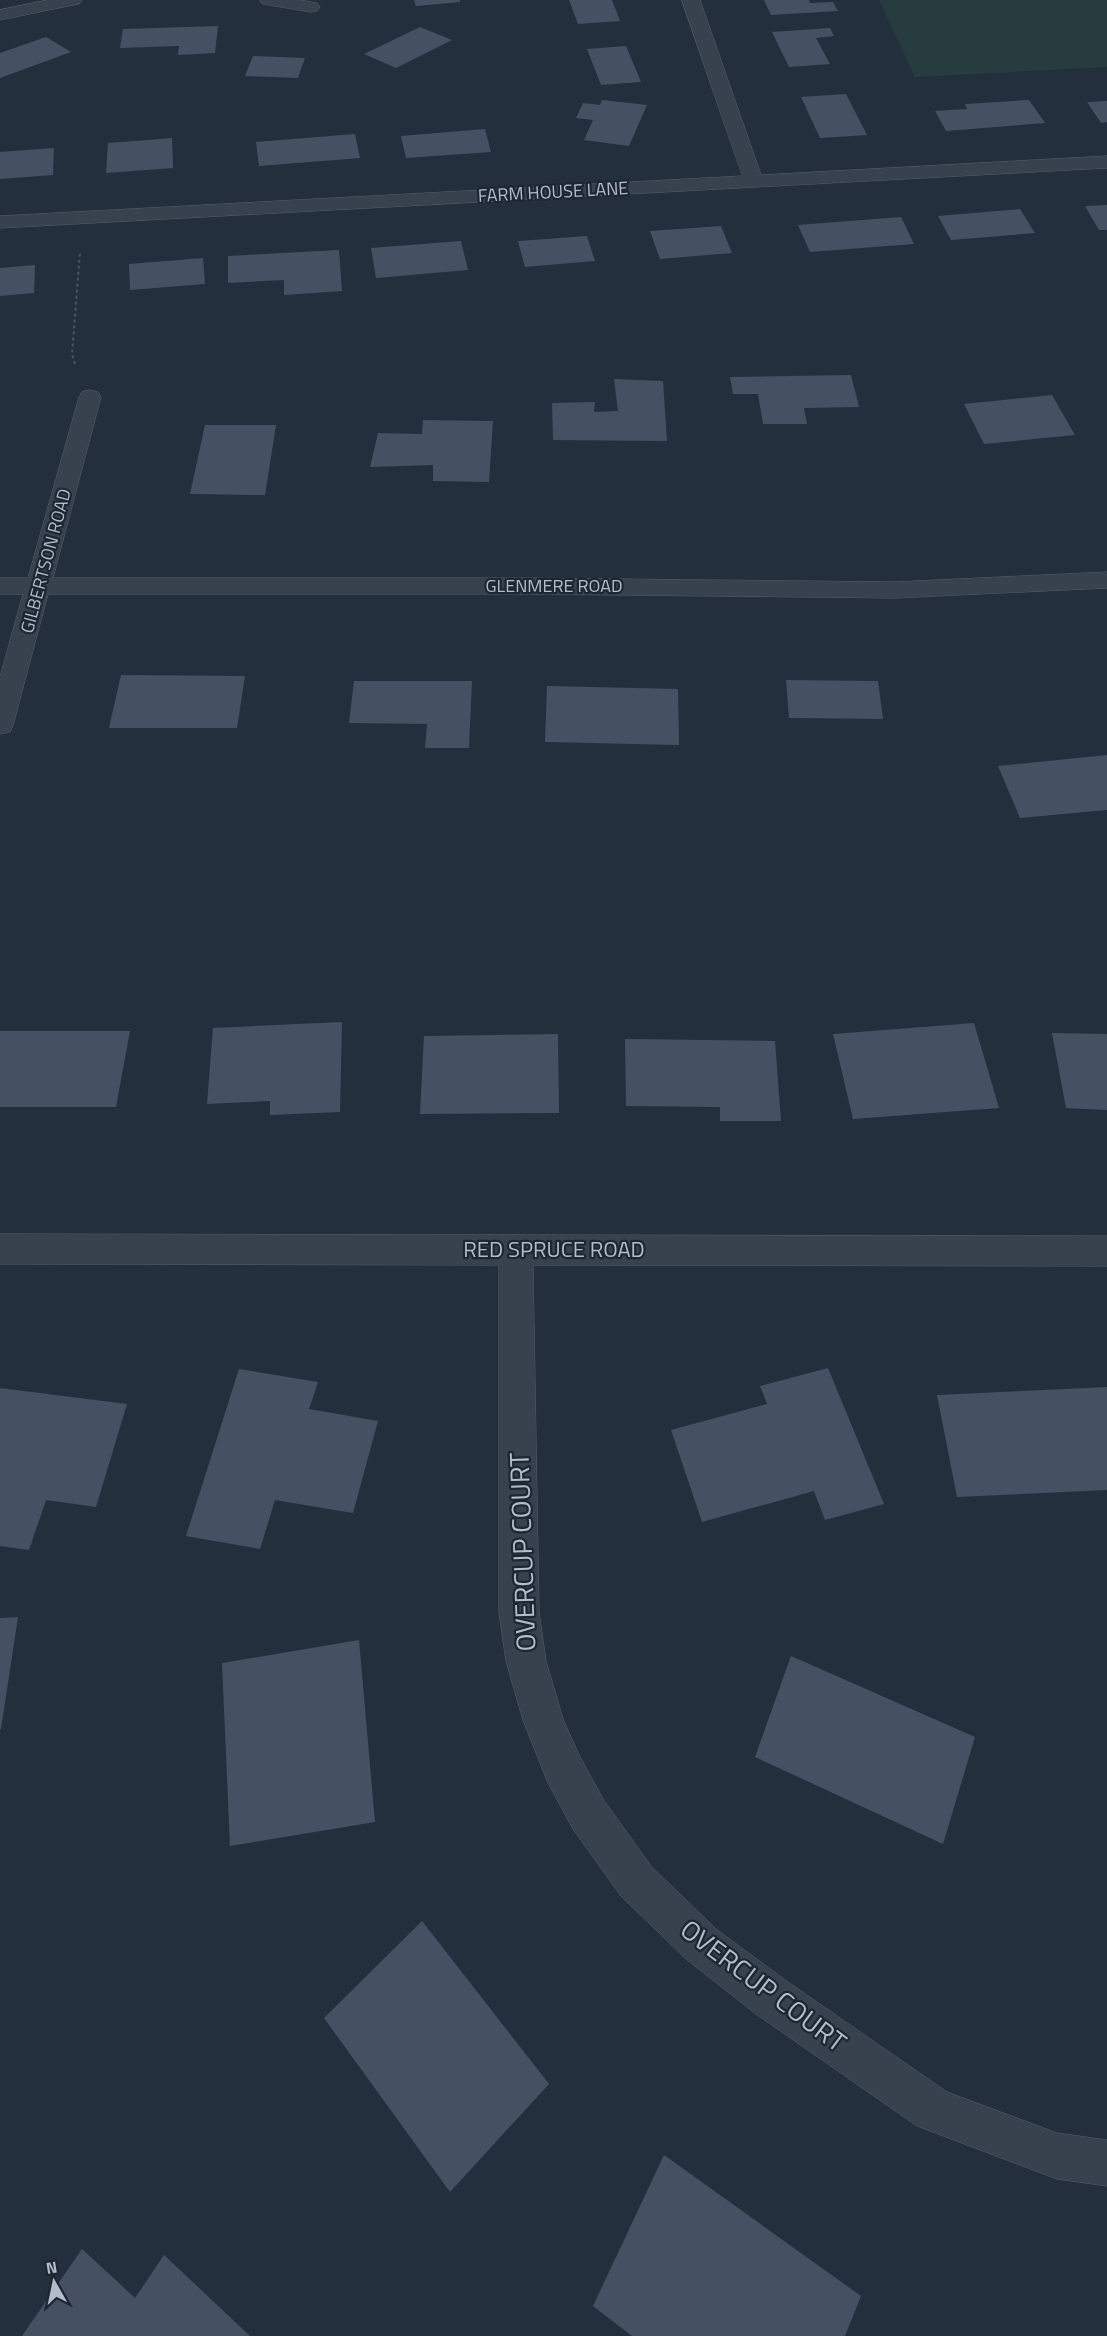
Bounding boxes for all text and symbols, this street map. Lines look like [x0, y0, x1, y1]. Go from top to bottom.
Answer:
street label: FARM HOUSE LANE [477, 174, 629, 209]
street label: GILBERTSON ROAD [13, 486, 78, 636]
street label: GLENMERE ROAD [486, 572, 623, 599]
street label: RED SPRUCE ROAD [463, 1232, 645, 1266]
street label: OVERCUP COURT [498, 1452, 545, 1652]
street label: OVERCUP COURT [672, 1909, 856, 2061]
north arrow [24, 2252, 84, 2312]
text: N [44, 2254, 59, 2280]

